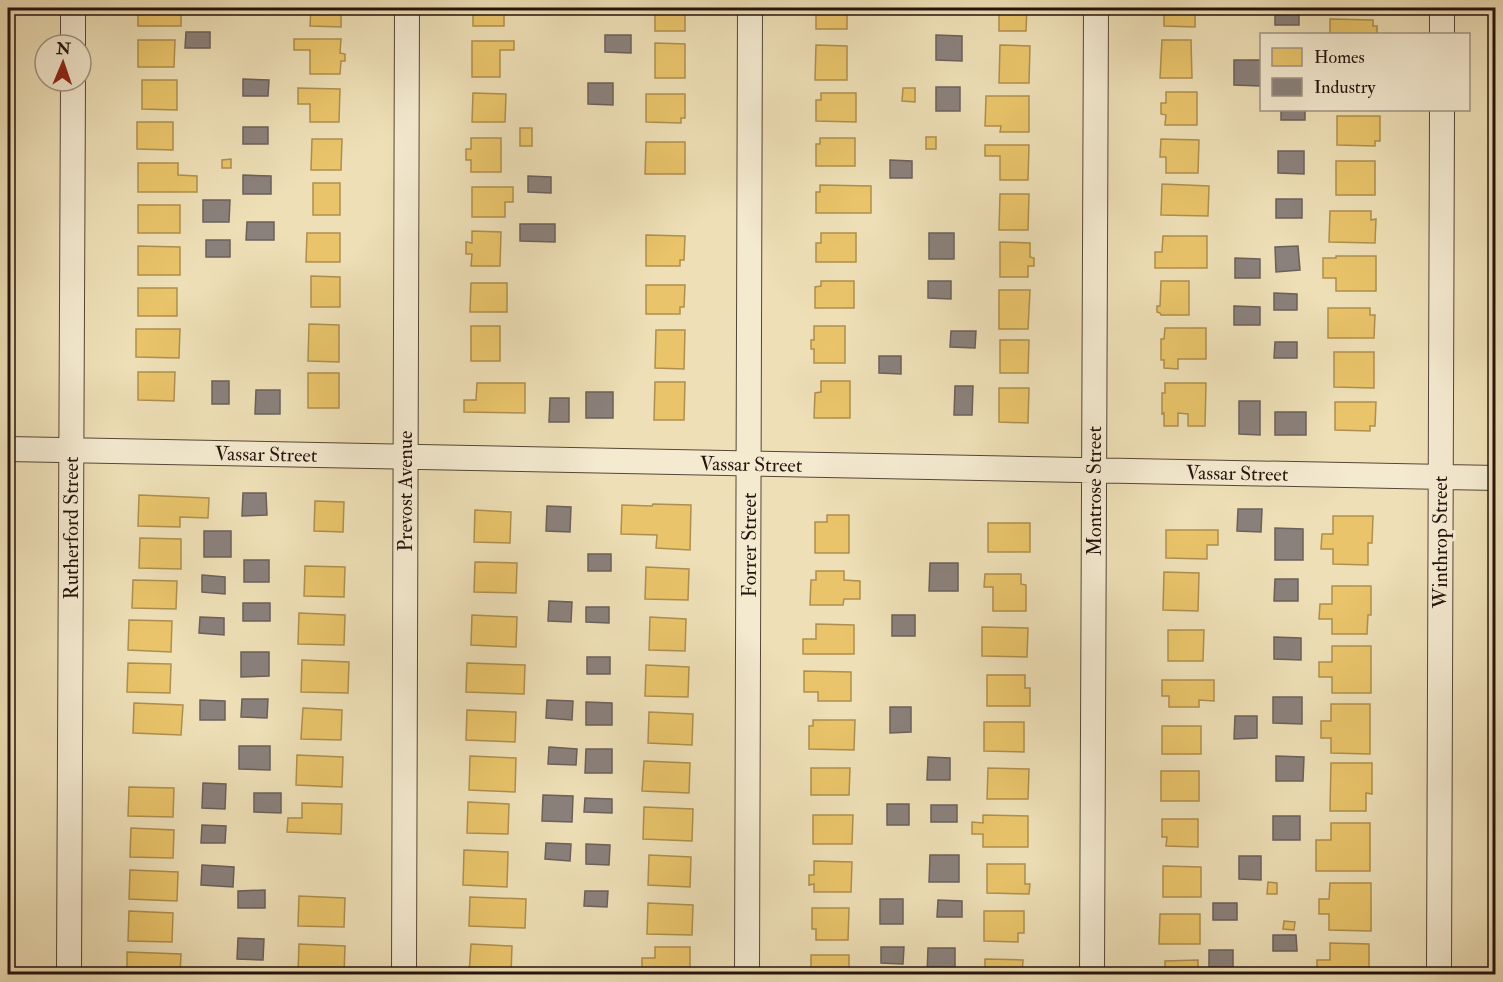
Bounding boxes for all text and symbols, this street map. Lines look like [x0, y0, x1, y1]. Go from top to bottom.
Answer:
north arrow [33, 33, 93, 93]
legend [1260, 33, 1470, 111]
text: N [55, 39, 72, 59]
text: Homes [1314, 46, 1365, 69]
text: Industry [1314, 76, 1376, 99]
street label: Montrose Street [1082, 426, 1107, 556]
street label: Prevost Avenue [393, 431, 418, 551]
street label: Vassar Street [215, 441, 318, 468]
street label: Vassar Street [700, 451, 803, 478]
street label: Rutherford Street [59, 456, 84, 599]
street label: Vassar Street [1186, 460, 1289, 487]
street label: Winthrop Street [1428, 475, 1454, 609]
street label: Forrer Street [737, 492, 762, 597]

